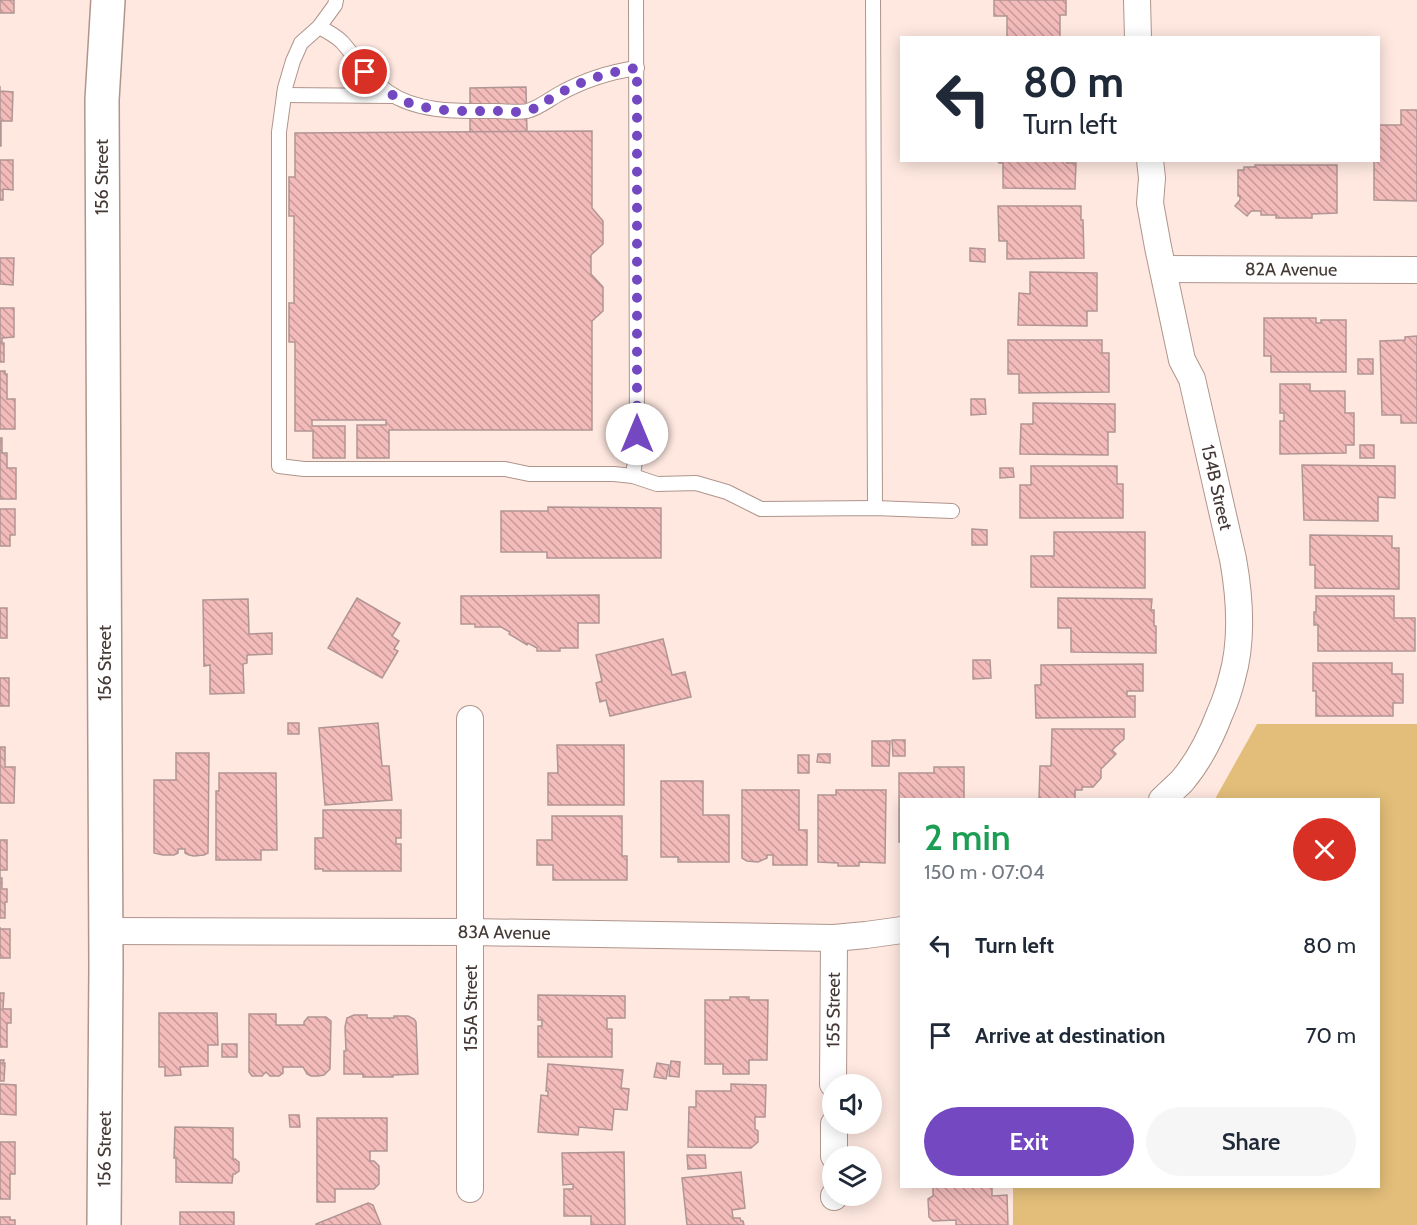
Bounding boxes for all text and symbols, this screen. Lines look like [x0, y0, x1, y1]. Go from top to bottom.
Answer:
pin [339, 46, 390, 97]
icon: arrive [348, 55, 381, 88]
text: 80 m [1023, 56, 1124, 108]
icon: left [924, 60, 1002, 138]
text: Turn left [1023, 108, 1117, 141]
street label: 156 Street [91, 139, 113, 215]
street label: 82A Avenue [1245, 258, 1337, 281]
position arrow [605, 402, 669, 466]
street label: 154B Street [1196, 442, 1237, 532]
street label: 156 Street [94, 625, 116, 701]
text: 2 min [924, 815, 1011, 859]
button: close [1293, 818, 1356, 881]
text: 150 m · 07:04 [924, 860, 1045, 884]
street label: 83A Avenue [457, 921, 551, 944]
icon: left [924, 929, 957, 962]
text: Turn left [975, 932, 1054, 959]
text: 80 m [1303, 932, 1356, 959]
street label: 155A Street [460, 965, 482, 1051]
street label: 155 Street [822, 972, 845, 1048]
icon: arrive [924, 1019, 957, 1052]
text: Arrive at destination [975, 1022, 1165, 1049]
text: 70 m [1306, 1022, 1356, 1049]
map controls [822, 1074, 882, 1206]
button: sound [822, 1074, 882, 1134]
button: Exit [924, 1107, 1134, 1176]
button: Share [1146, 1107, 1356, 1176]
street label: 156 Street [93, 1111, 116, 1187]
button: layers [822, 1146, 882, 1206]

